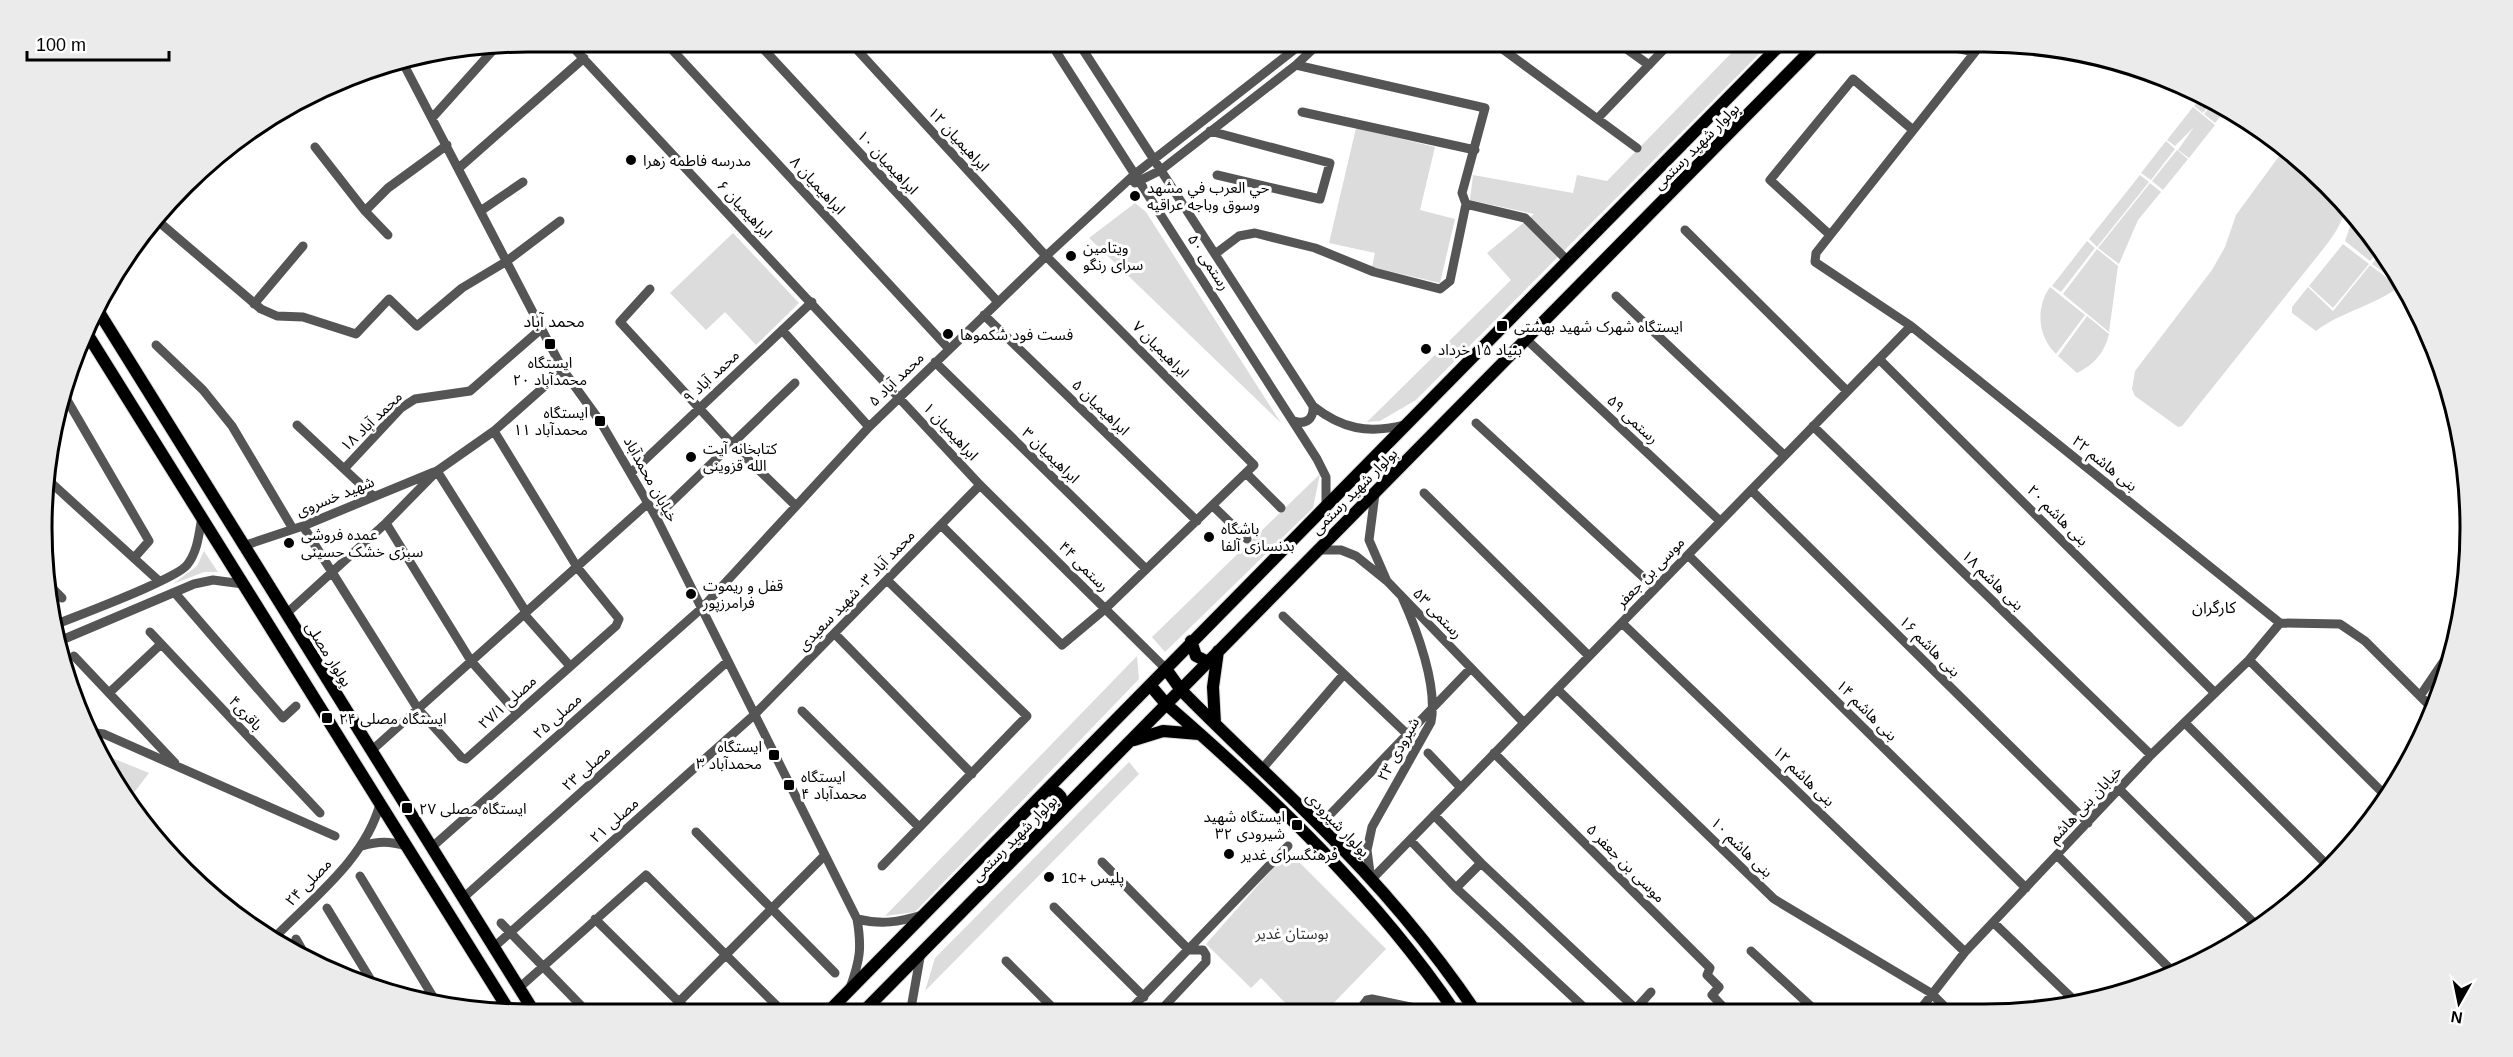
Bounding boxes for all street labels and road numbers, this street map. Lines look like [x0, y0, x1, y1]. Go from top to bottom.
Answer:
street label: بولوار شهید رستمی [1649, 99, 1743, 193]
street label: ابراهیمیان ۱۲ [924, 104, 993, 175]
street label: ابراهیمیان ۱۰ [853, 127, 922, 198]
street label: ابراهیمیان ۸ [786, 153, 849, 218]
street label: ابراهیمیان ۶ [713, 177, 776, 242]
street label: رستمی ۵۰ [1184, 231, 1233, 294]
street label: ابراهیمیان ۷ [1129, 317, 1193, 381]
street label: محمد آباد ۹ [680, 346, 742, 406]
street label: محمد آباد ۵ [865, 349, 927, 409]
street label: ابراهیمیان ۵ [1068, 376, 1133, 439]
street label: محمد آباد ۱۸ [337, 388, 405, 454]
street label: رستمی ۵۹ [1603, 391, 1662, 448]
street label: ابراهیمیان ۱ [919, 399, 982, 464]
street label: ابراهیمیان ۳ [1018, 424, 1083, 487]
street label: بنی هاشم ۲۲ [2067, 432, 2141, 497]
street label: خیابان محمدآباد [620, 433, 681, 525]
street label: بولوار شهید رستمی [1307, 444, 1401, 538]
street label: شهید خسروی [293, 473, 377, 520]
street label: بنی هاشم ۲۰ [2022, 481, 2092, 551]
street label: محمد آباد ۳- شهید سعیدی [794, 526, 919, 654]
street label: موسی بن جعفر [1612, 533, 1688, 612]
street label: رستمی ۴۴ [1055, 538, 1112, 595]
street label: بنی هاشم ۱۸ [1957, 546, 2027, 616]
street label: رستمی ۵۳ [1409, 584, 1466, 642]
street label: بنی هاشم ۱۶ [1894, 612, 1964, 682]
street label: بولوار مصلی [302, 619, 356, 690]
street label: مصلی ۲۷/۱ [475, 672, 540, 733]
street label: بنی هاشم ۱۴ [1831, 676, 1901, 746]
street label: مصلی ۲۵ [529, 690, 585, 743]
street label: باقری۴ [225, 692, 266, 734]
street label: شیرودی ۲۳ [1374, 714, 1423, 784]
street label: مصلی ۲۳ [558, 742, 614, 795]
street label: بنی هاشم ۱۲ [1768, 742, 1838, 812]
street label: خیابان بنی هاشم [2045, 762, 2127, 848]
street label: بولوار شیرودی [1302, 788, 1373, 861]
street label: بولوار شهید رستمی [967, 791, 1061, 885]
street label: مصلی ۲۱ [586, 794, 642, 847]
street label: بنی هاشم ۱۰ [1706, 813, 1776, 883]
street label: موسی بن جعفر ۵ [1583, 820, 1669, 906]
street label: مصلی ۲۴ [281, 855, 335, 910]

